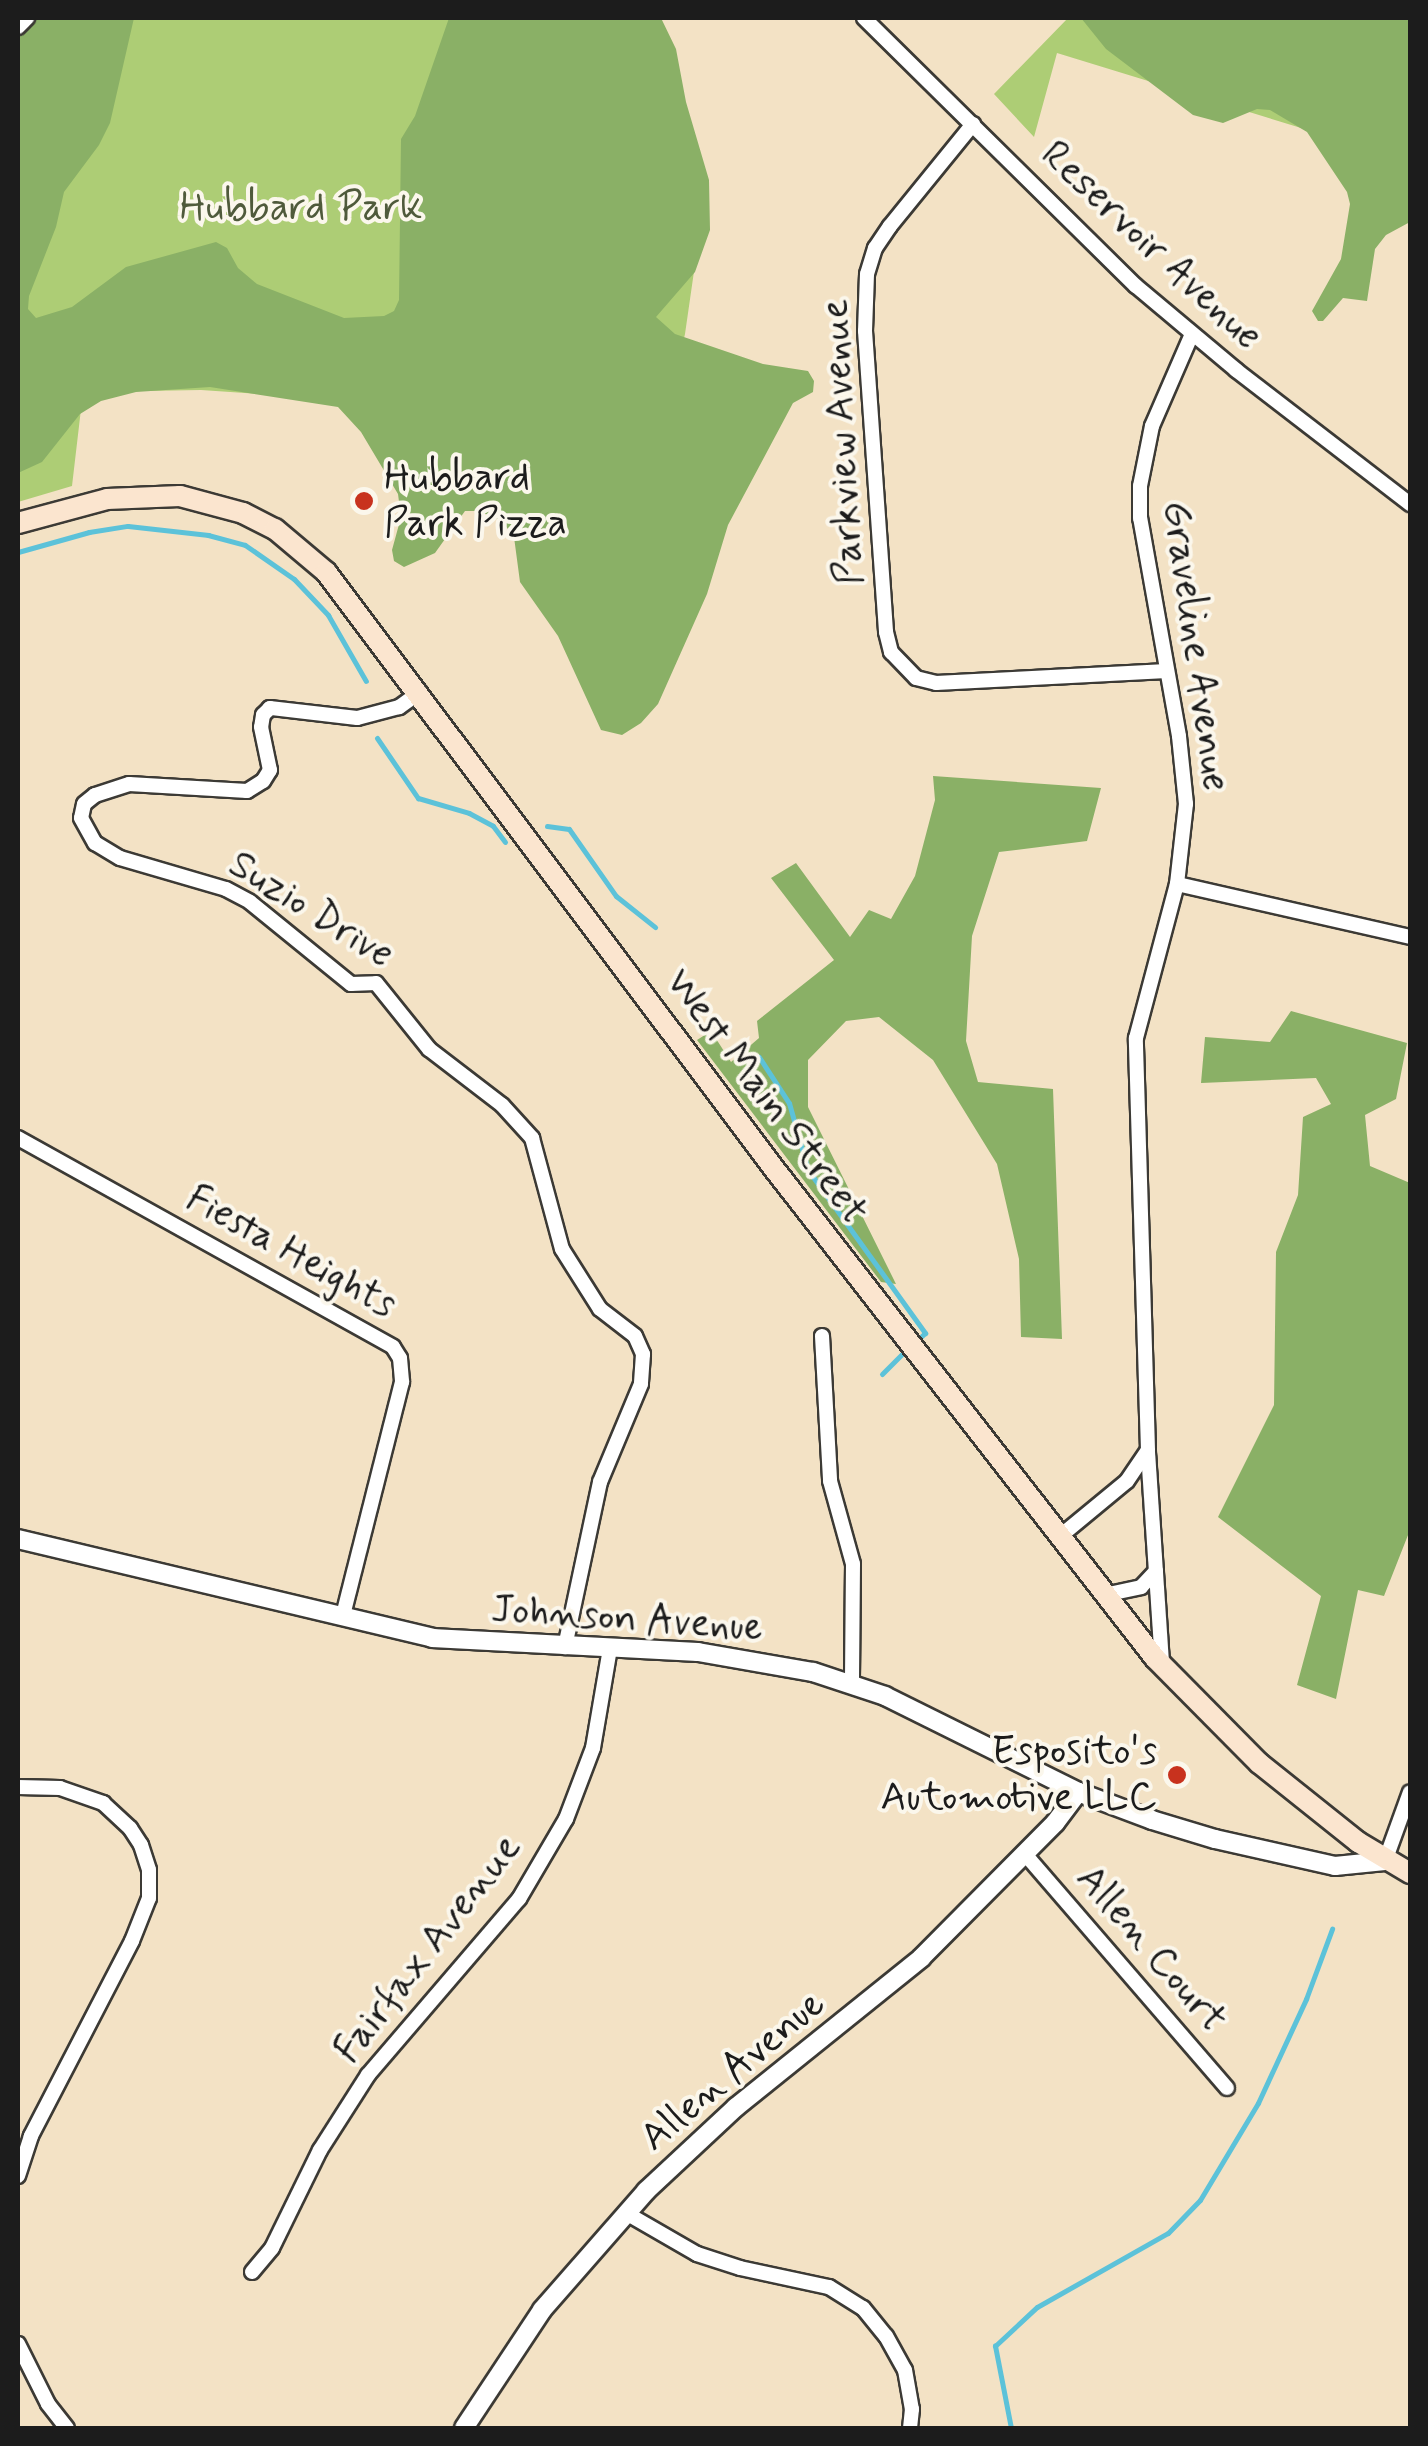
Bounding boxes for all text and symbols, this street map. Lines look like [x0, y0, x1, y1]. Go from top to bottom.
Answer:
street label: Reservoir Avenue [1027, 128, 1275, 364]
park label: Hubbard Park [183, 184, 419, 232]
street label: Parkview Avenue [811, 297, 875, 587]
place label: Hubbard Park Pizza [384, 454, 567, 548]
marker: Hubbard Park Pizza [353, 490, 375, 512]
street label: Graveline Avenue [1151, 495, 1239, 797]
street label: Suzio Drive [220, 841, 402, 979]
street label: West Main Street [655, 961, 877, 1233]
street label: Fiesta Heights [178, 1175, 404, 1329]
street label: Johnson Avenue [485, 1585, 769, 1653]
place label: Esposito's Automotive LLC [882, 1728, 1157, 1822]
marker: Esposito's Automotive LLC [1166, 1764, 1188, 1786]
street label: Fairfax Avenue [327, 1830, 529, 2068]
street label: Allen Court [1066, 1857, 1236, 2041]
street label: Allen Avenue [628, 1978, 838, 2164]

